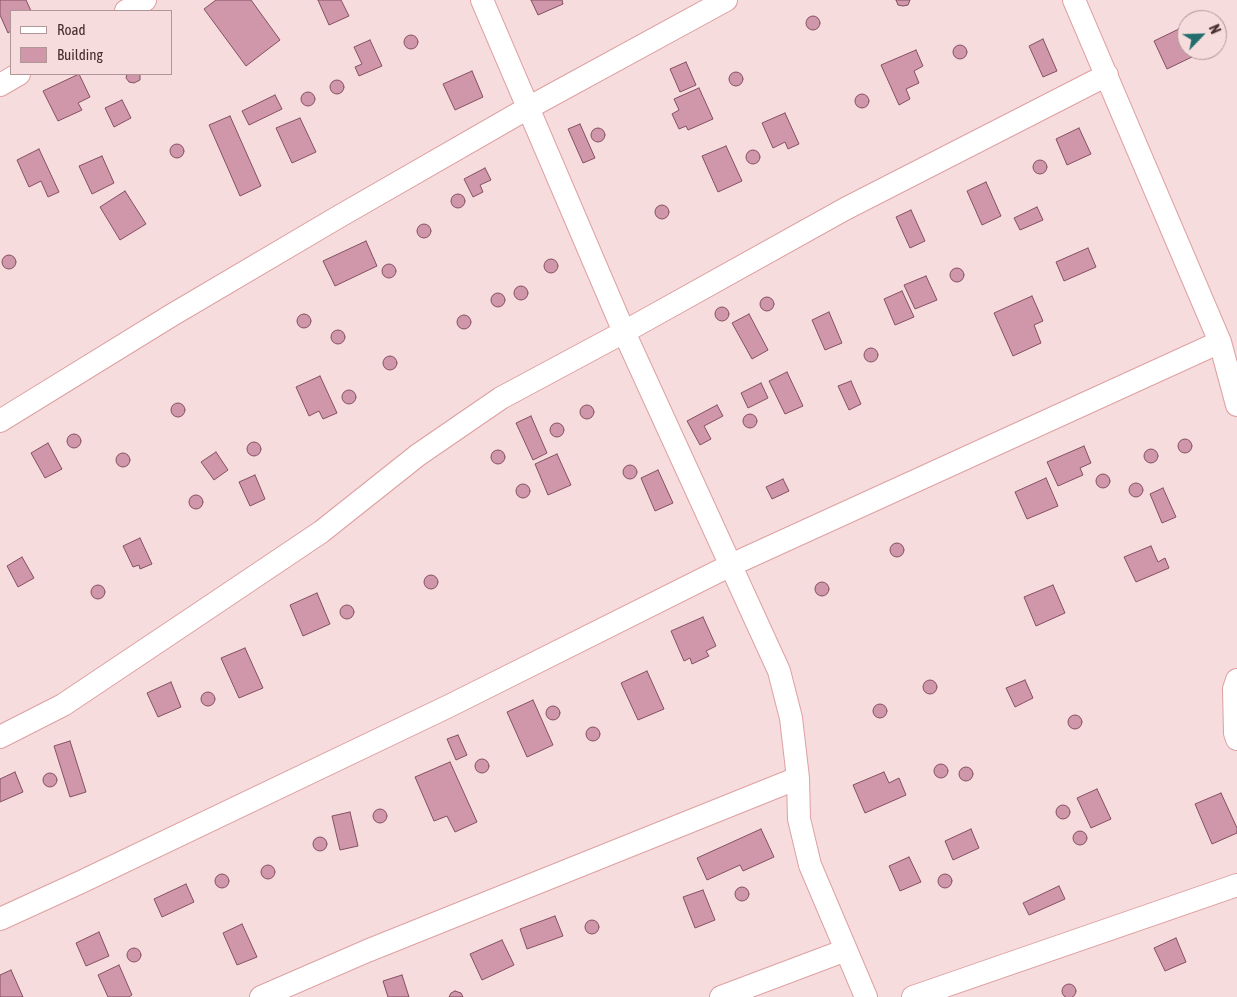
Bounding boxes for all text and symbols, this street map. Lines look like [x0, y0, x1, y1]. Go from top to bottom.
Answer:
legend [10, 10, 172, 75]
north arrow [1177, 10, 1227, 60]
text: Road [57, 21, 86, 38]
text: N [1206, 22, 1224, 36]
text: Building [57, 46, 103, 63]

